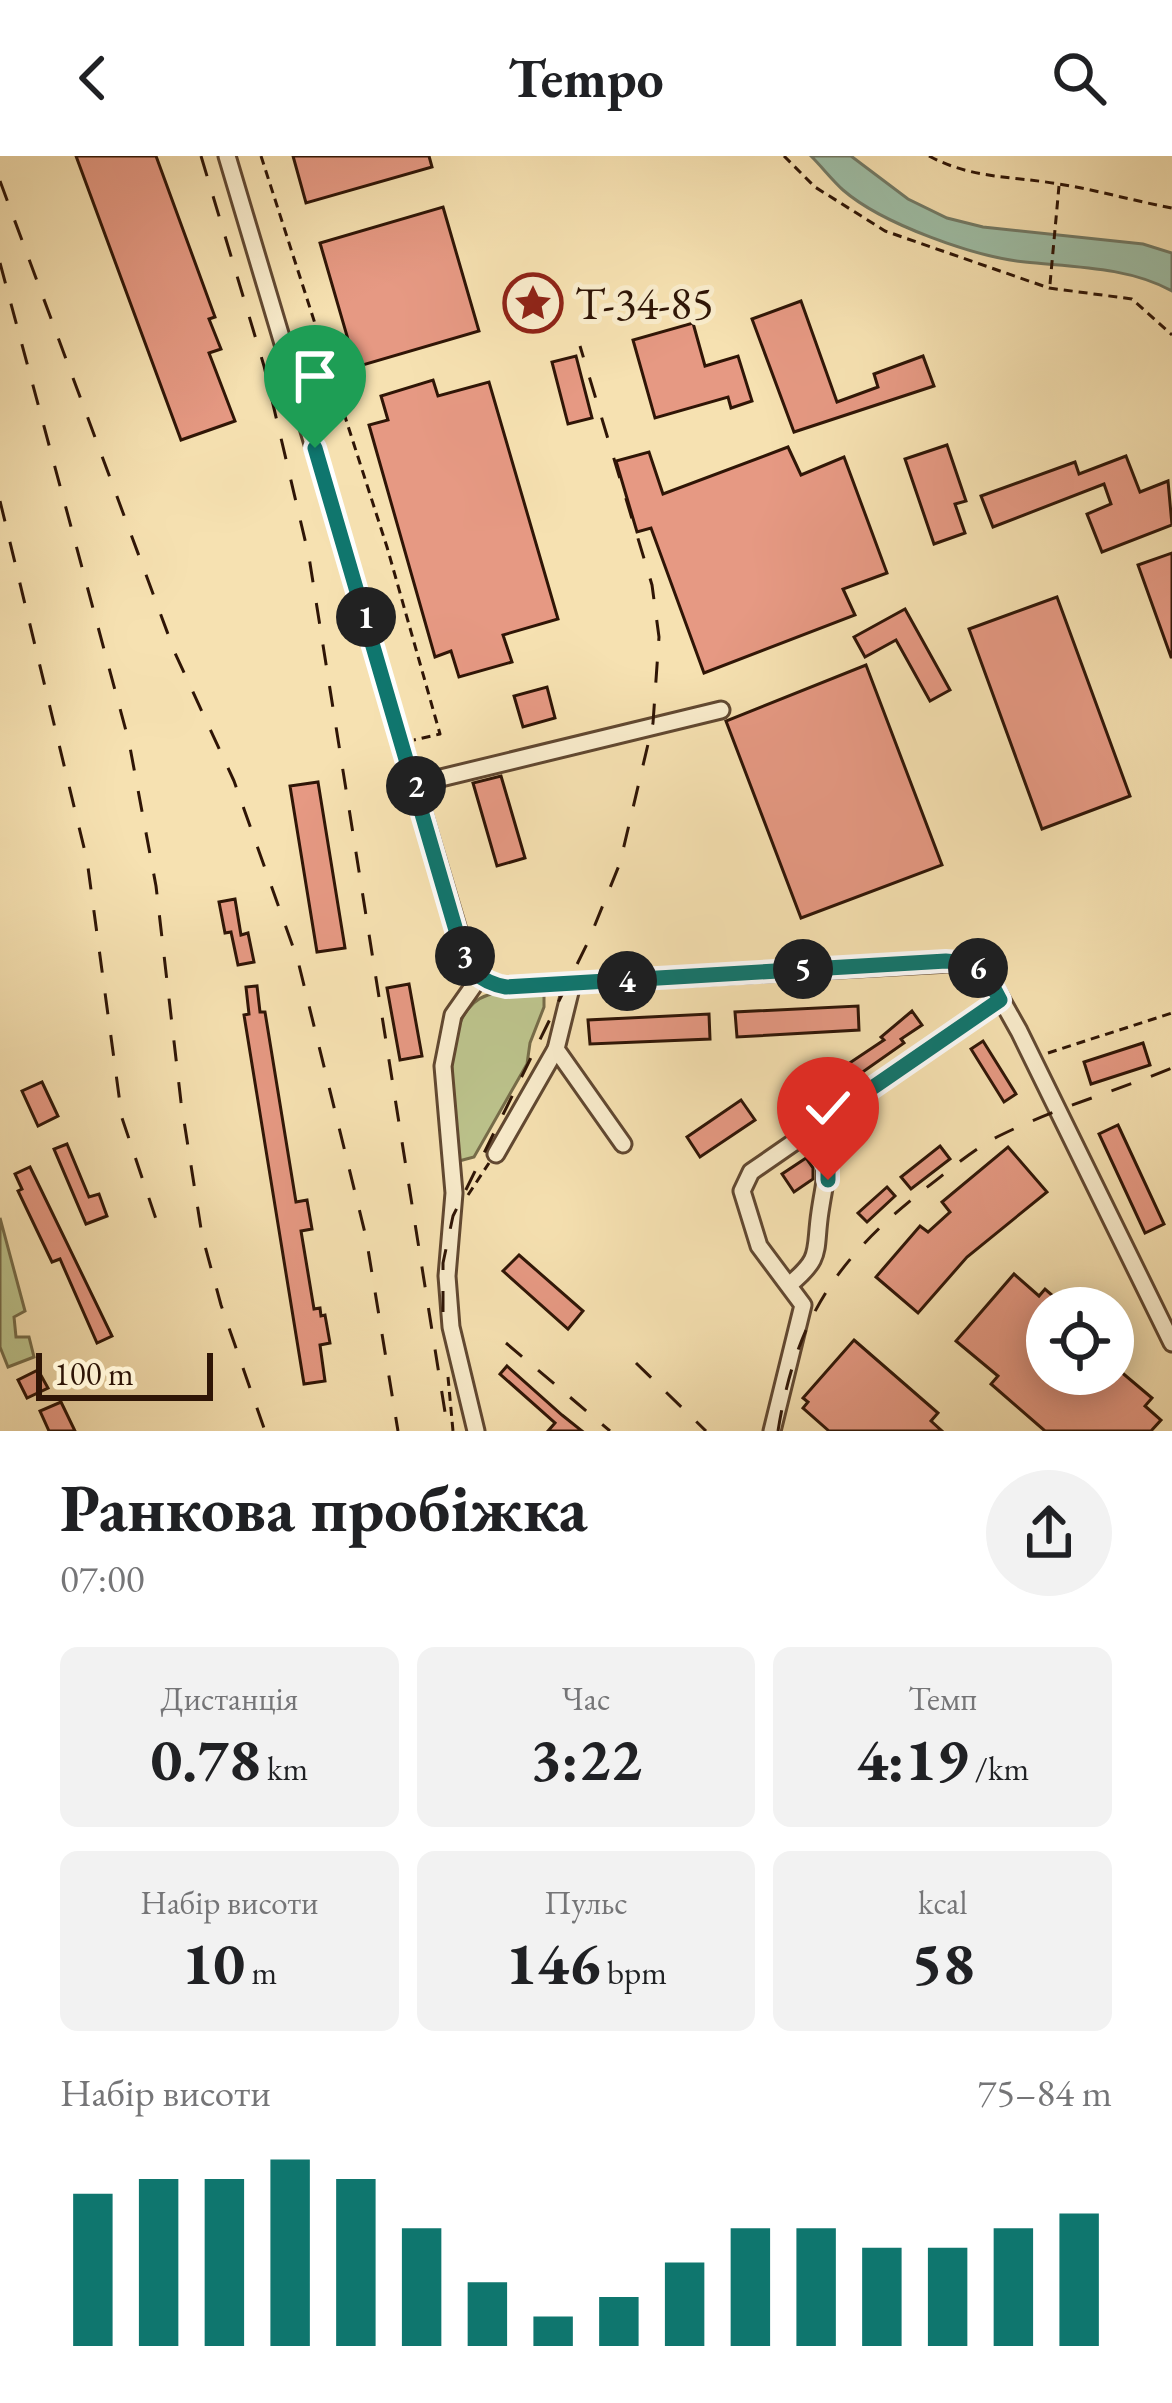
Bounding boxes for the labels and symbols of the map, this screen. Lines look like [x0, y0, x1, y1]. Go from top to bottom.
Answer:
place icon: Т-34-85 [502, 272, 564, 334]
place label: Т-34-85 [575, 274, 714, 332]
pin [264, 325, 366, 448]
pin: 1 [336, 587, 396, 647]
pin: 2 [386, 756, 446, 816]
pin: 3 [435, 926, 495, 986]
pin: 6 [948, 938, 1008, 998]
pin: 5 [773, 939, 833, 999]
pin: 4 [597, 951, 657, 1011]
pin [777, 1057, 879, 1180]
scale bar [36, 1347, 213, 1400]

